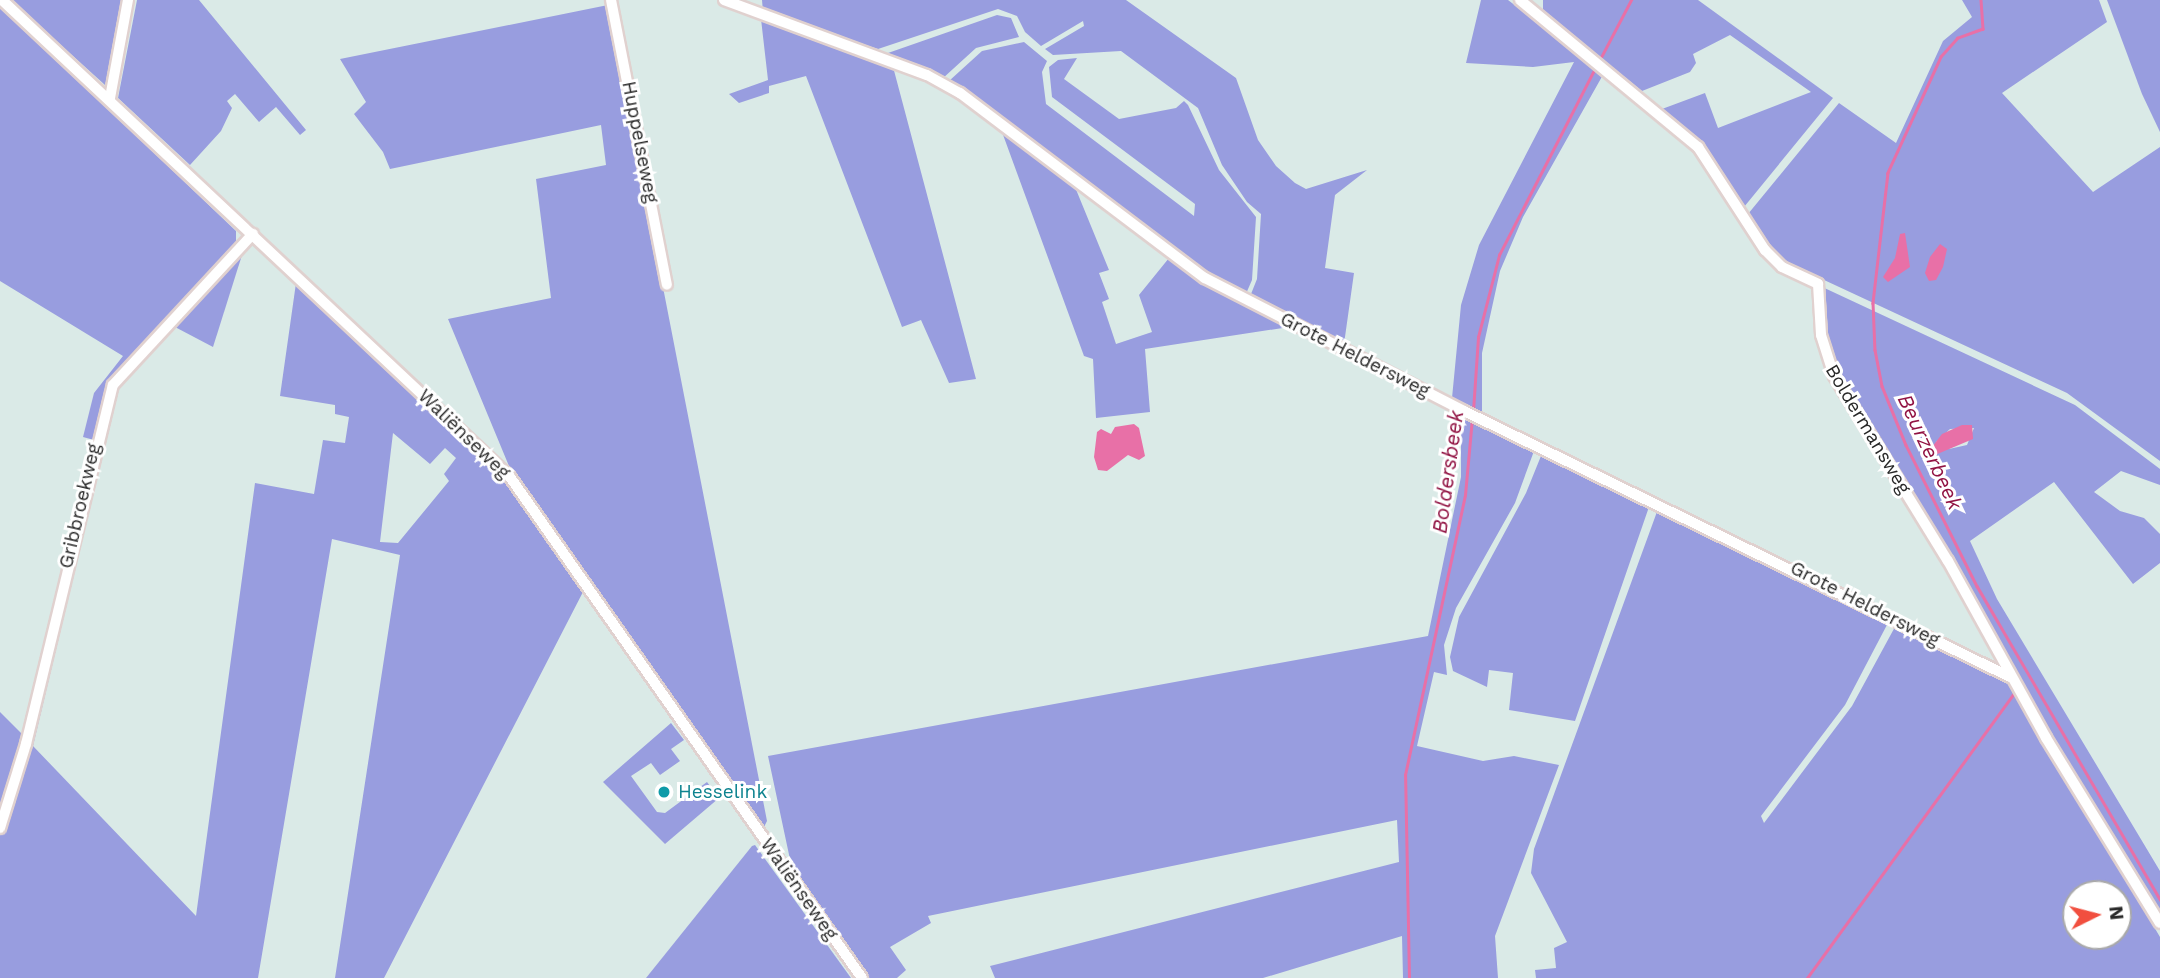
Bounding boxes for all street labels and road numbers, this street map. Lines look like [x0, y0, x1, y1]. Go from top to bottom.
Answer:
street label: Huppelseweg [617, 79, 663, 205]
street label: Grote Heldersweg [1276, 307, 1434, 403]
street label: Boldermansweg [1820, 360, 1916, 498]
street label: Waliënseweg [413, 384, 515, 484]
street label: Gribbroekweg [55, 441, 105, 571]
street label: Grote Heldersweg [1786, 556, 1944, 652]
street label: Waliënseweg [755, 834, 843, 944]

